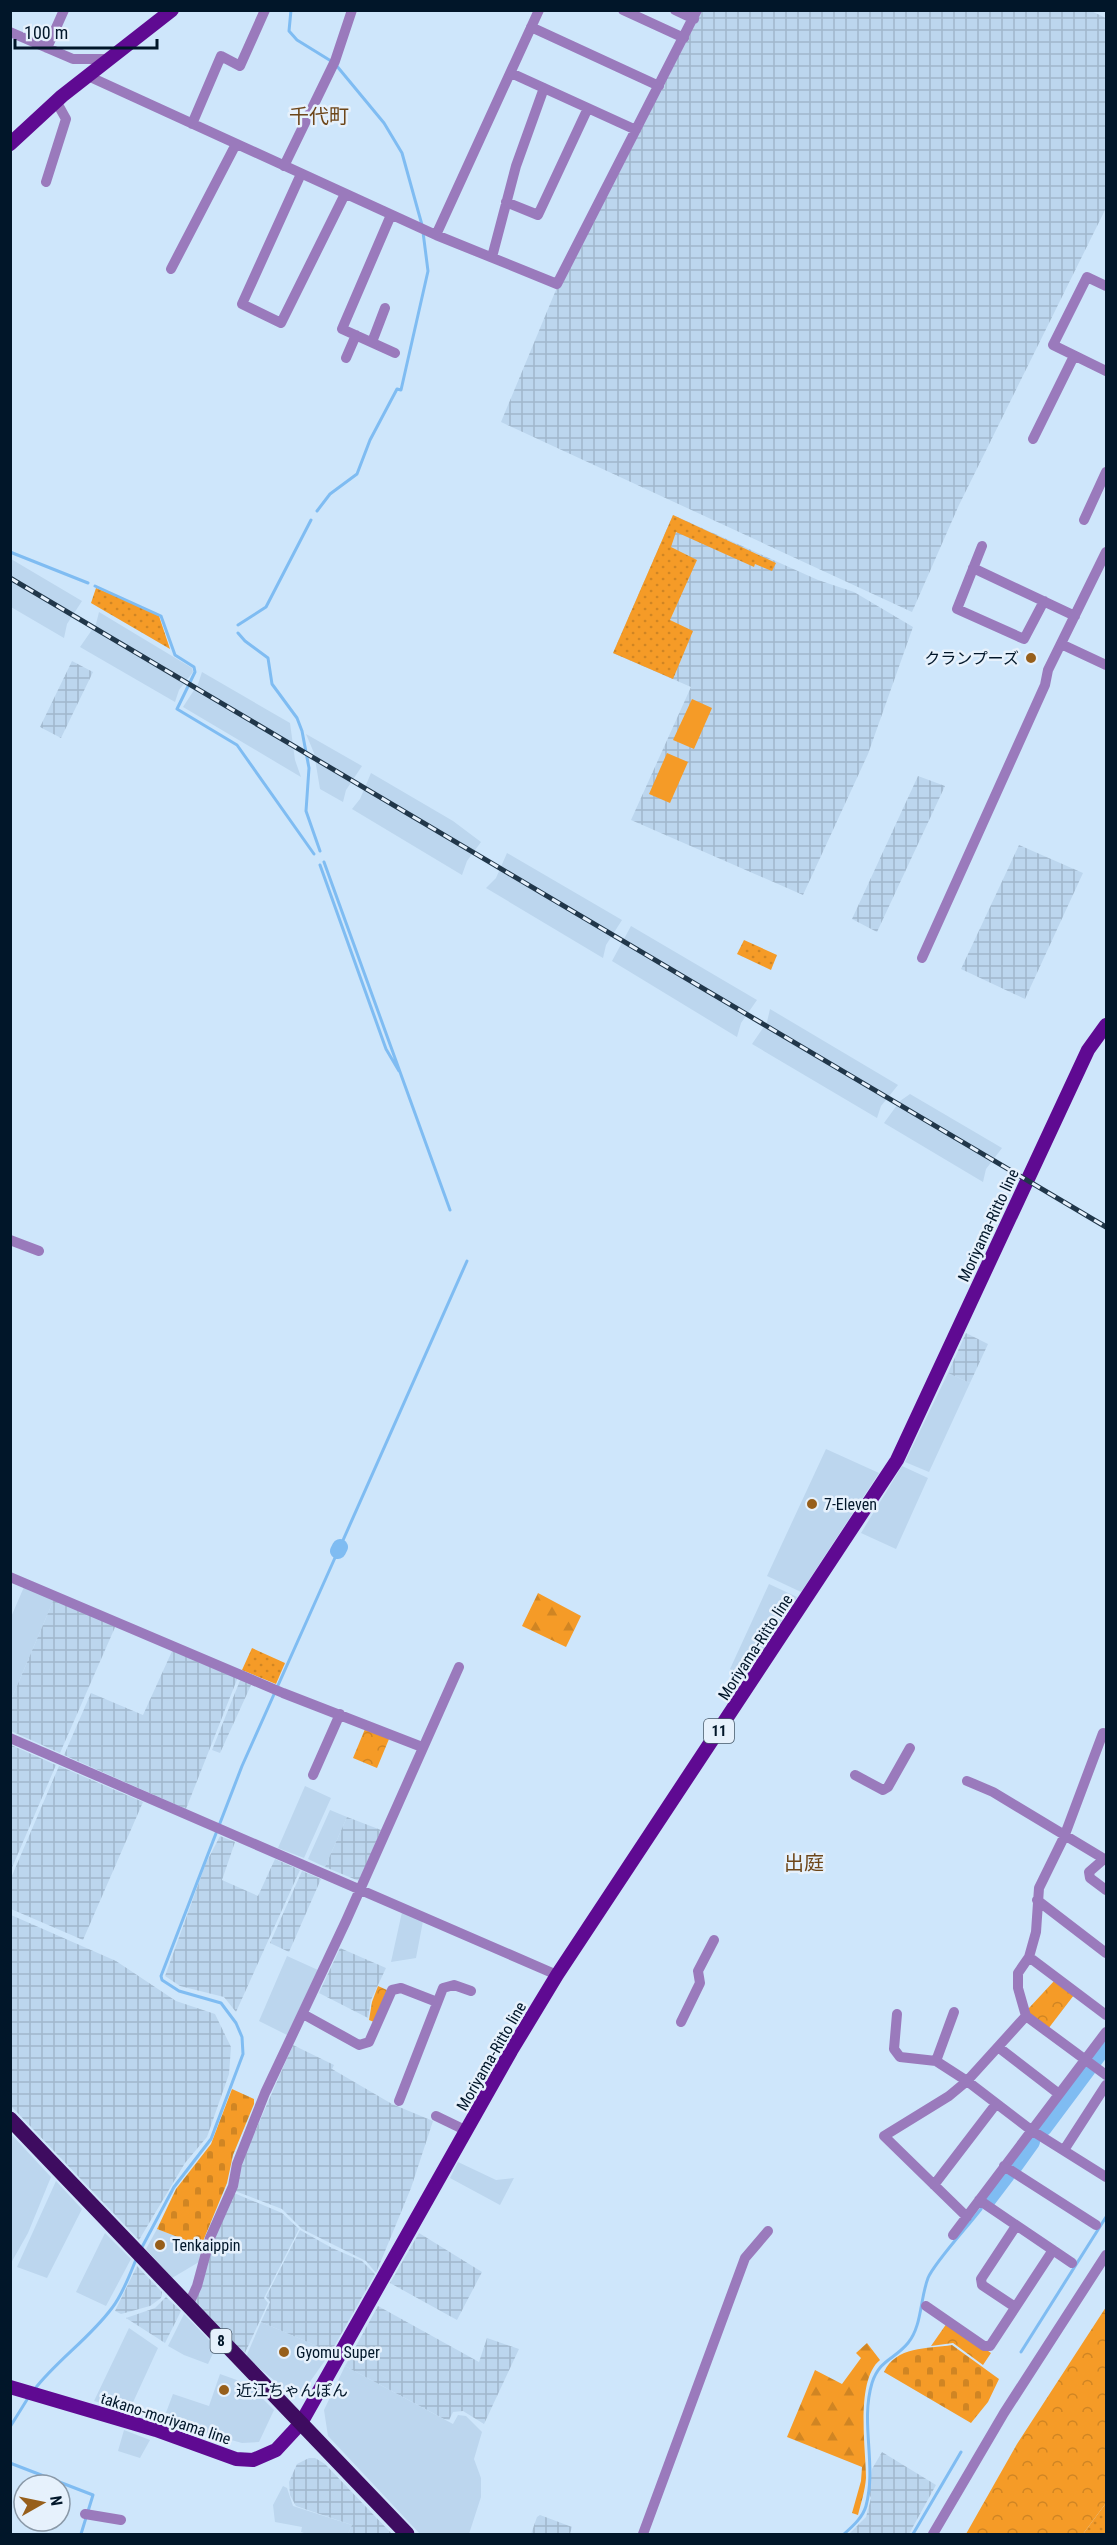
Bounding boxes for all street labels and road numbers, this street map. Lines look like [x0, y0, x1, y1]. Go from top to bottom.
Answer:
street label: Moriyama-Ritto line [954, 1166, 1023, 1285]
street label: Moriyama-Ritto line [714, 1591, 797, 1704]
road number: 11 [704, 1719, 734, 1743]
street label: Moriyama-Ritto line [453, 1999, 530, 2114]
road number: 8 [210, 2329, 232, 2353]
street label: takano-moriyama line [98, 2388, 233, 2448]

